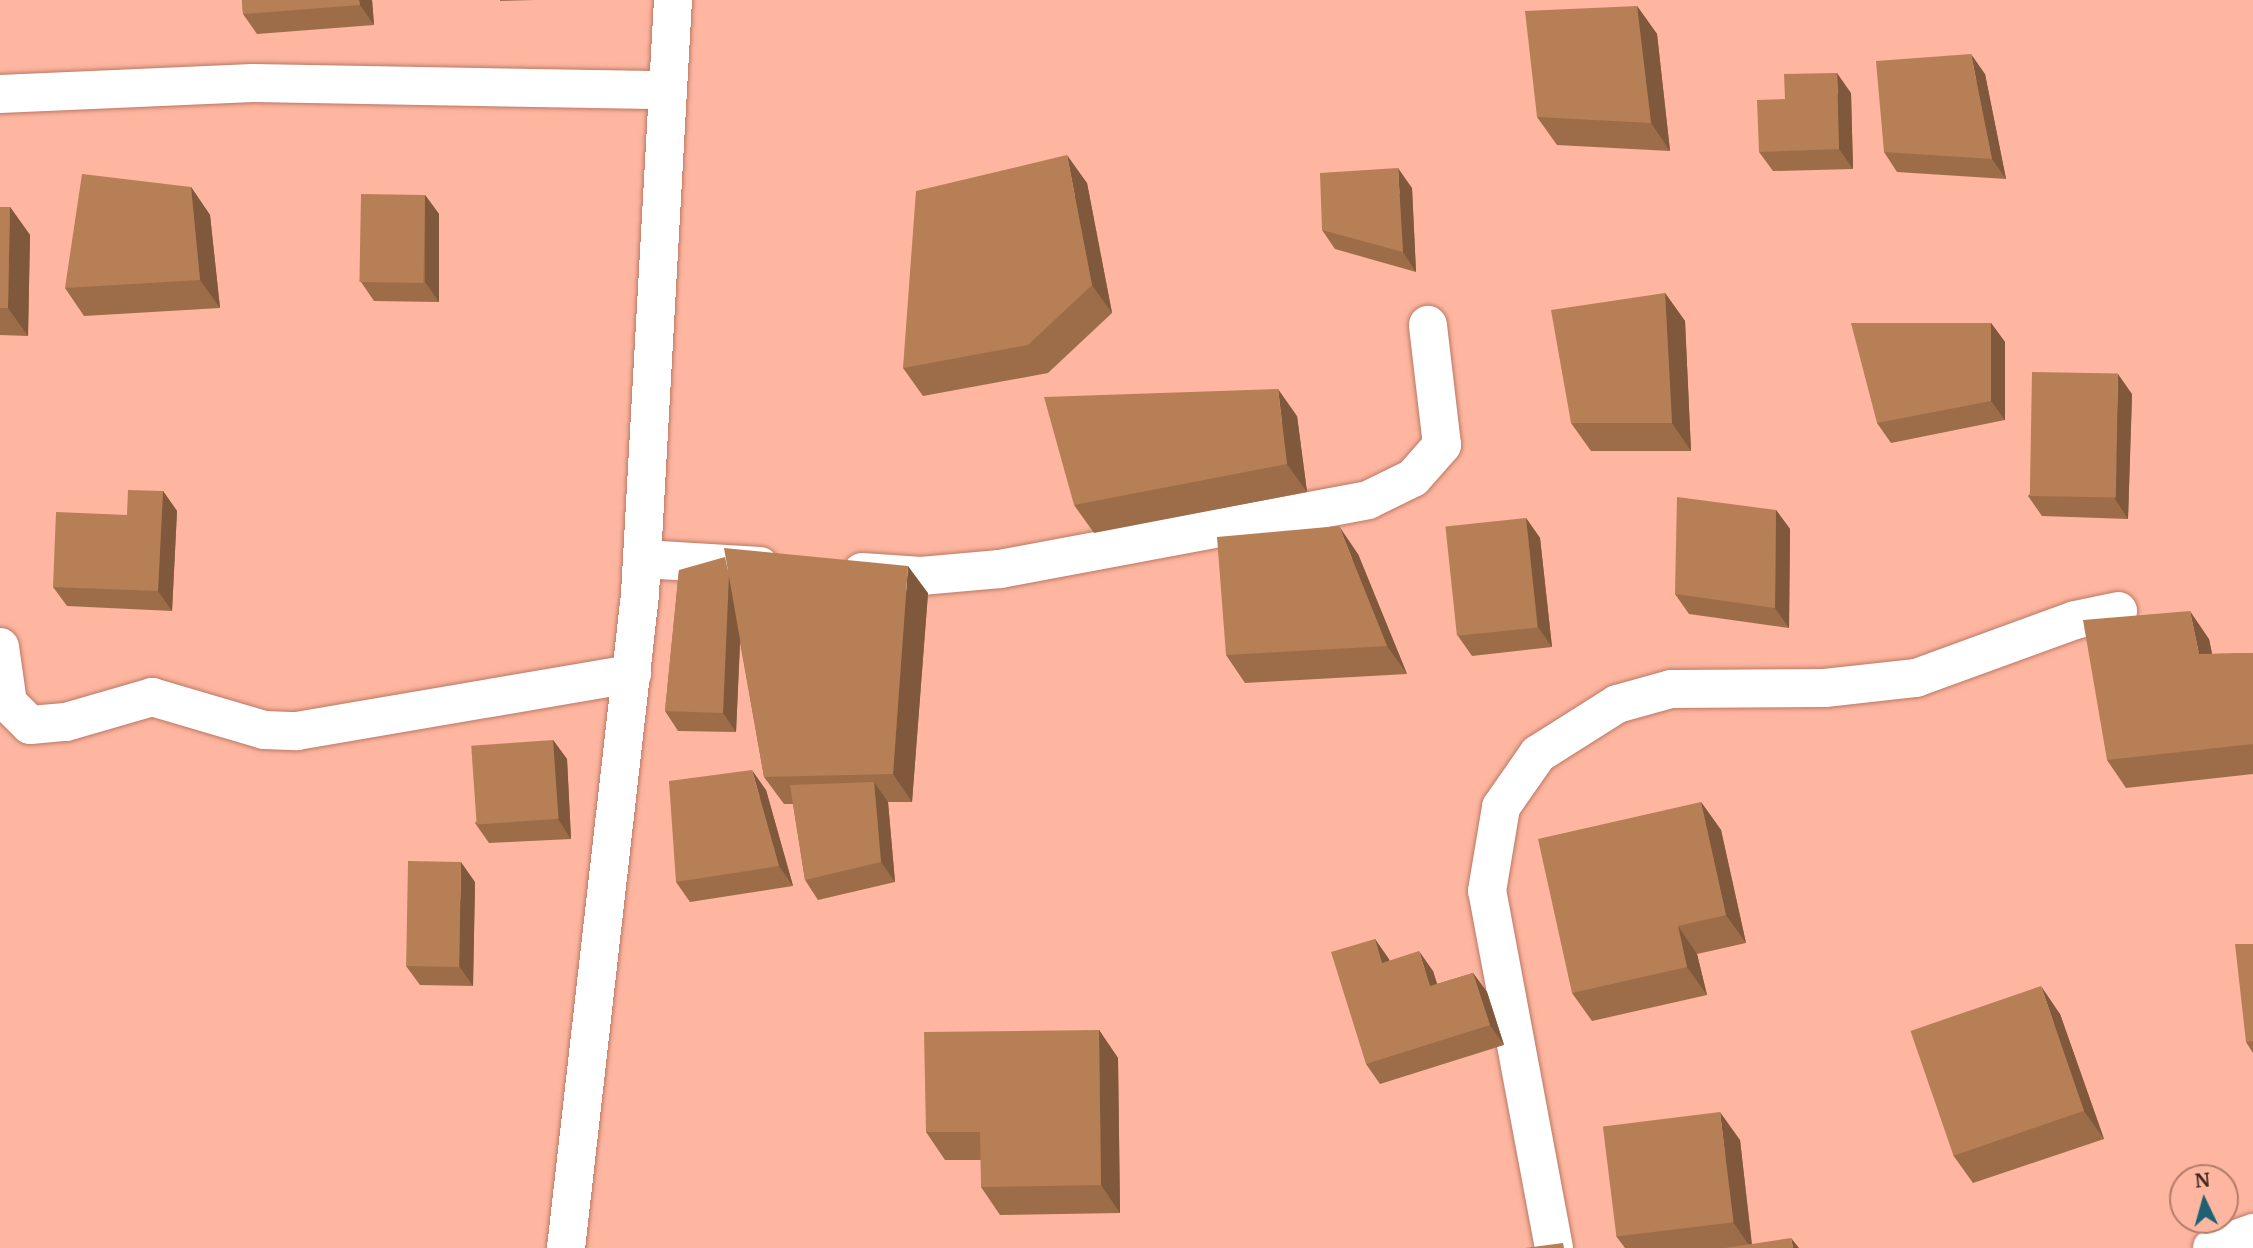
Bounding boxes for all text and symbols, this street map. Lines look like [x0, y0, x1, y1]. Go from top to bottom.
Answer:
north arrow [2169, 1164, 2239, 1234]
text: N [2194, 1167, 2211, 1193]

